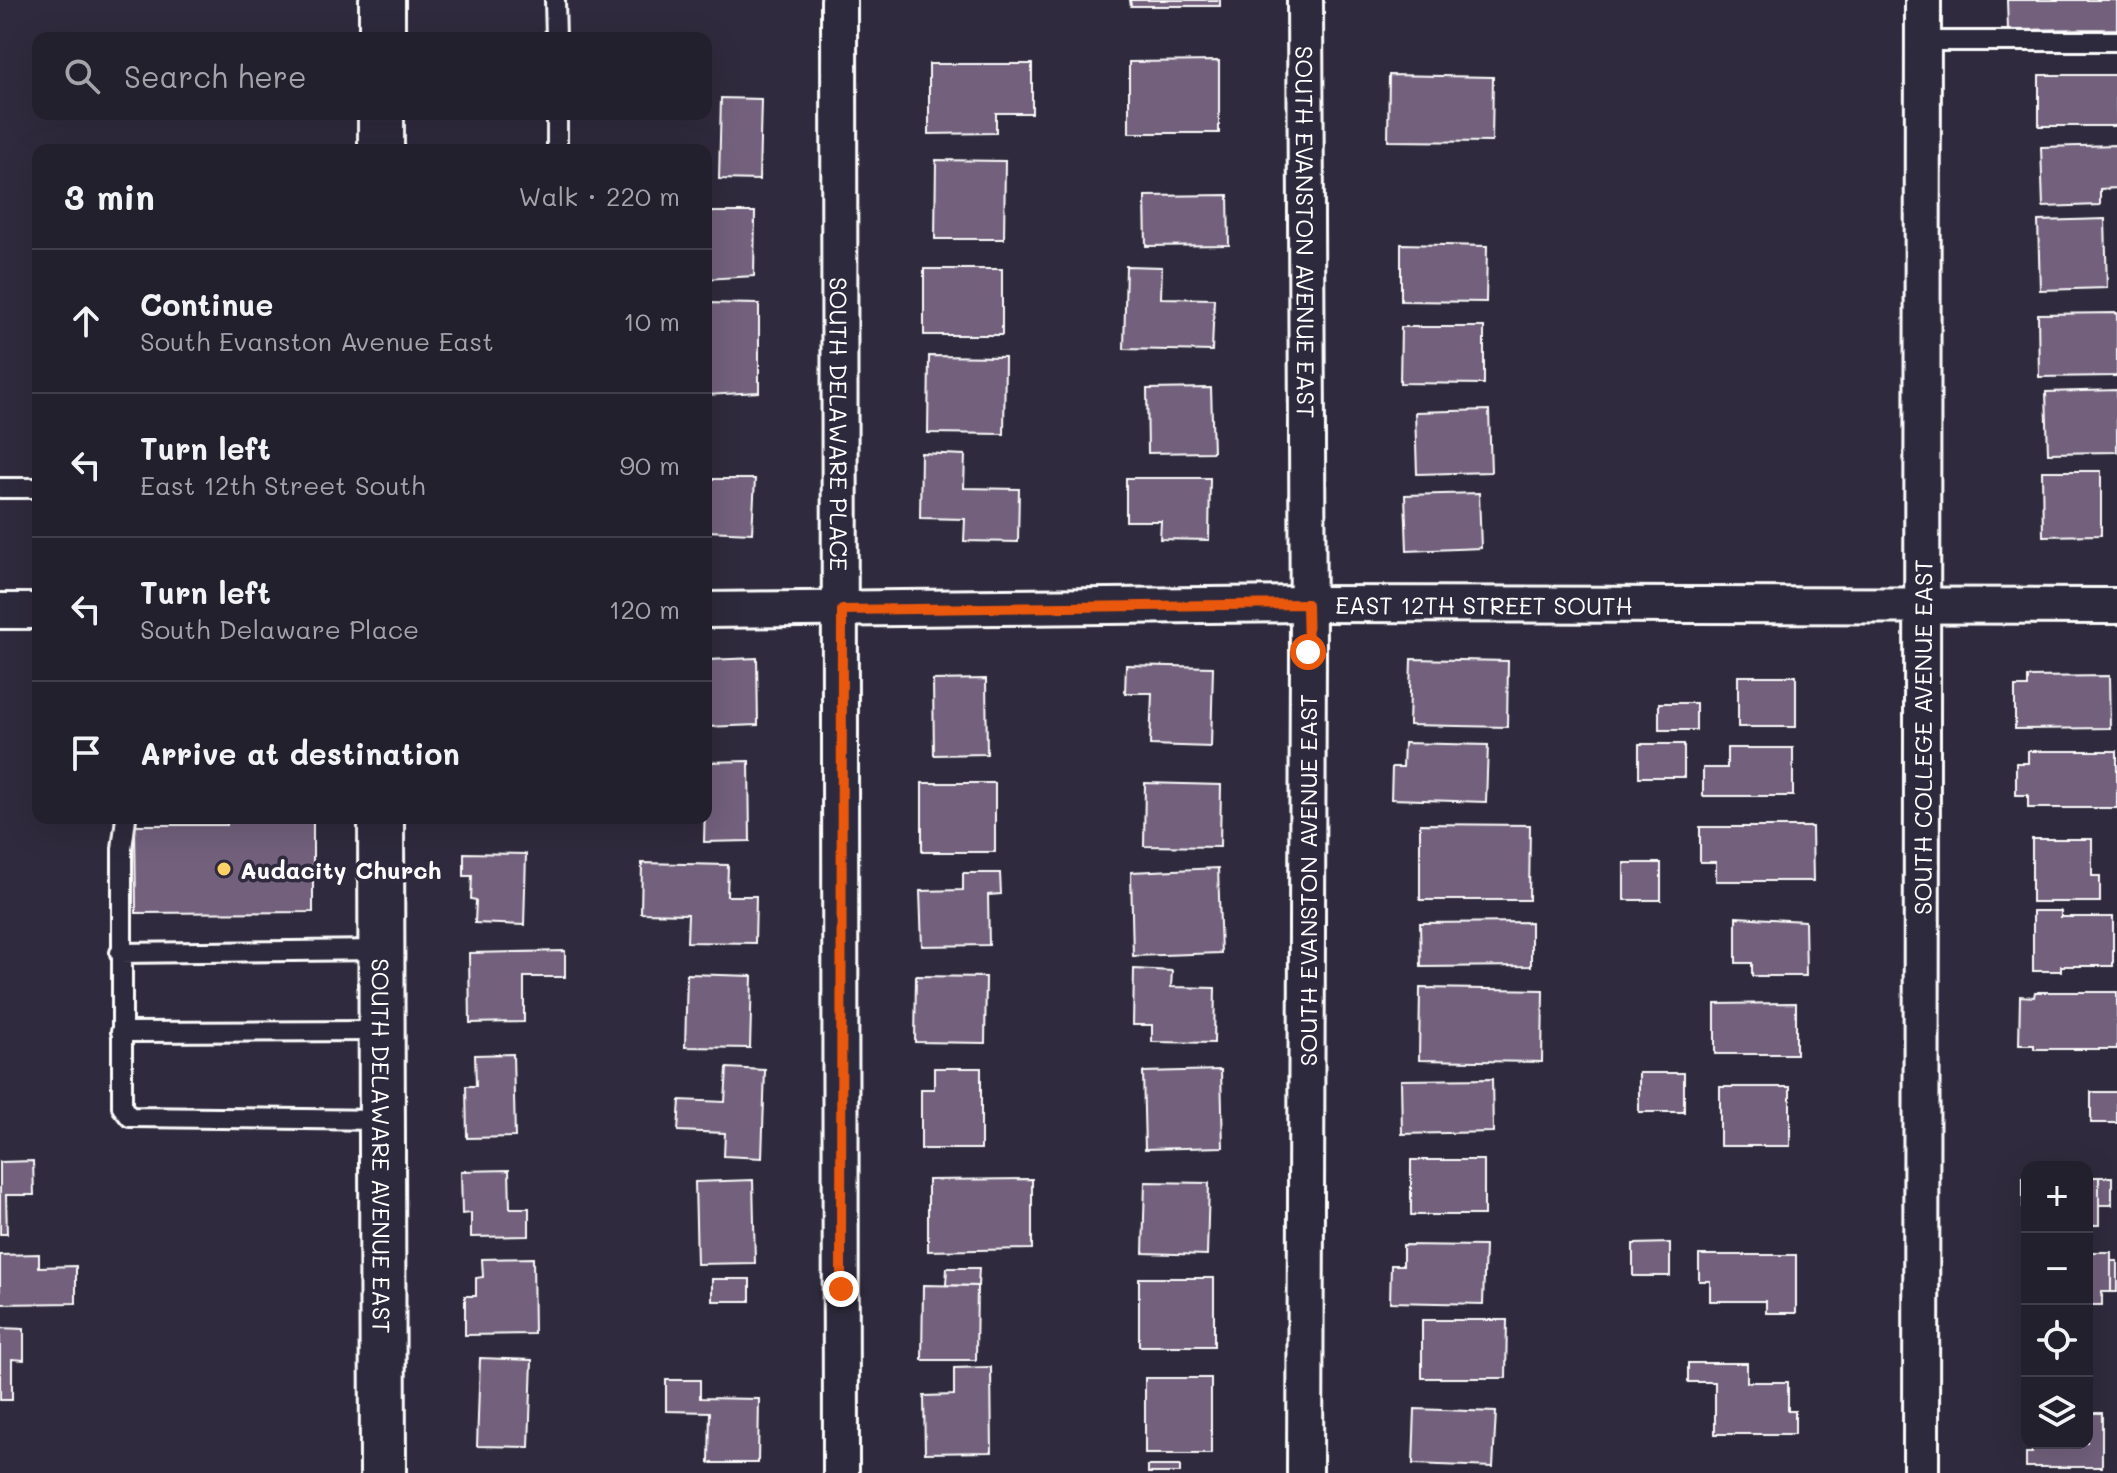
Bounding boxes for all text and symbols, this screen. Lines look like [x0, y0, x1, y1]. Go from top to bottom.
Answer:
search box [32, 32, 712, 120]
street label: SOUTH EVANSTON AVENUE EAST [1290, 46, 1322, 418]
icon: search [60, 54, 104, 98]
text: Search here [124, 56, 307, 96]
text: 3 min [64, 174, 155, 219]
text: Walk · 220 m [519, 179, 680, 213]
street label: SOUTH DELAWARE PLACE [824, 277, 855, 571]
text: Continue [140, 284, 273, 324]
icon: ahead [64, 299, 108, 343]
text: 10 m [623, 304, 680, 338]
text: South Evanston Avenue East [140, 324, 494, 358]
text: Turn left [140, 428, 271, 468]
icon: left [64, 443, 108, 487]
text: 90 m [620, 448, 680, 482]
text: East 12th Street South [140, 468, 425, 502]
street label: SOUTH COLLEGE AVENUE EAST [1906, 559, 1938, 915]
text: Turn left [140, 572, 271, 612]
icon: left [64, 587, 108, 631]
street label: EAST 12TH STREET SOUTH [1335, 589, 1633, 620]
text: 120 m [609, 592, 680, 626]
text: South Delaware Place [140, 612, 419, 646]
route start [1290, 634, 1326, 670]
street label: SOUTH EVANSTON AVENUE EAST [1292, 694, 1323, 1066]
icon: arrive [64, 731, 108, 775]
text: Arrive at destination [140, 733, 460, 773]
place label: Audacity Church [240, 854, 441, 885]
marker: Audacity Church [215, 860, 233, 878]
street label: SOUTH DELAWARE AVENUE EAST [366, 958, 398, 1334]
map controls [2021, 1161, 2093, 1449]
button: + [2021, 1161, 2093, 1233]
button: − [2021, 1233, 2093, 1305]
route end [823, 1271, 859, 1307]
button: locate [2021, 1305, 2093, 1377]
button: layers [2021, 1377, 2093, 1449]

